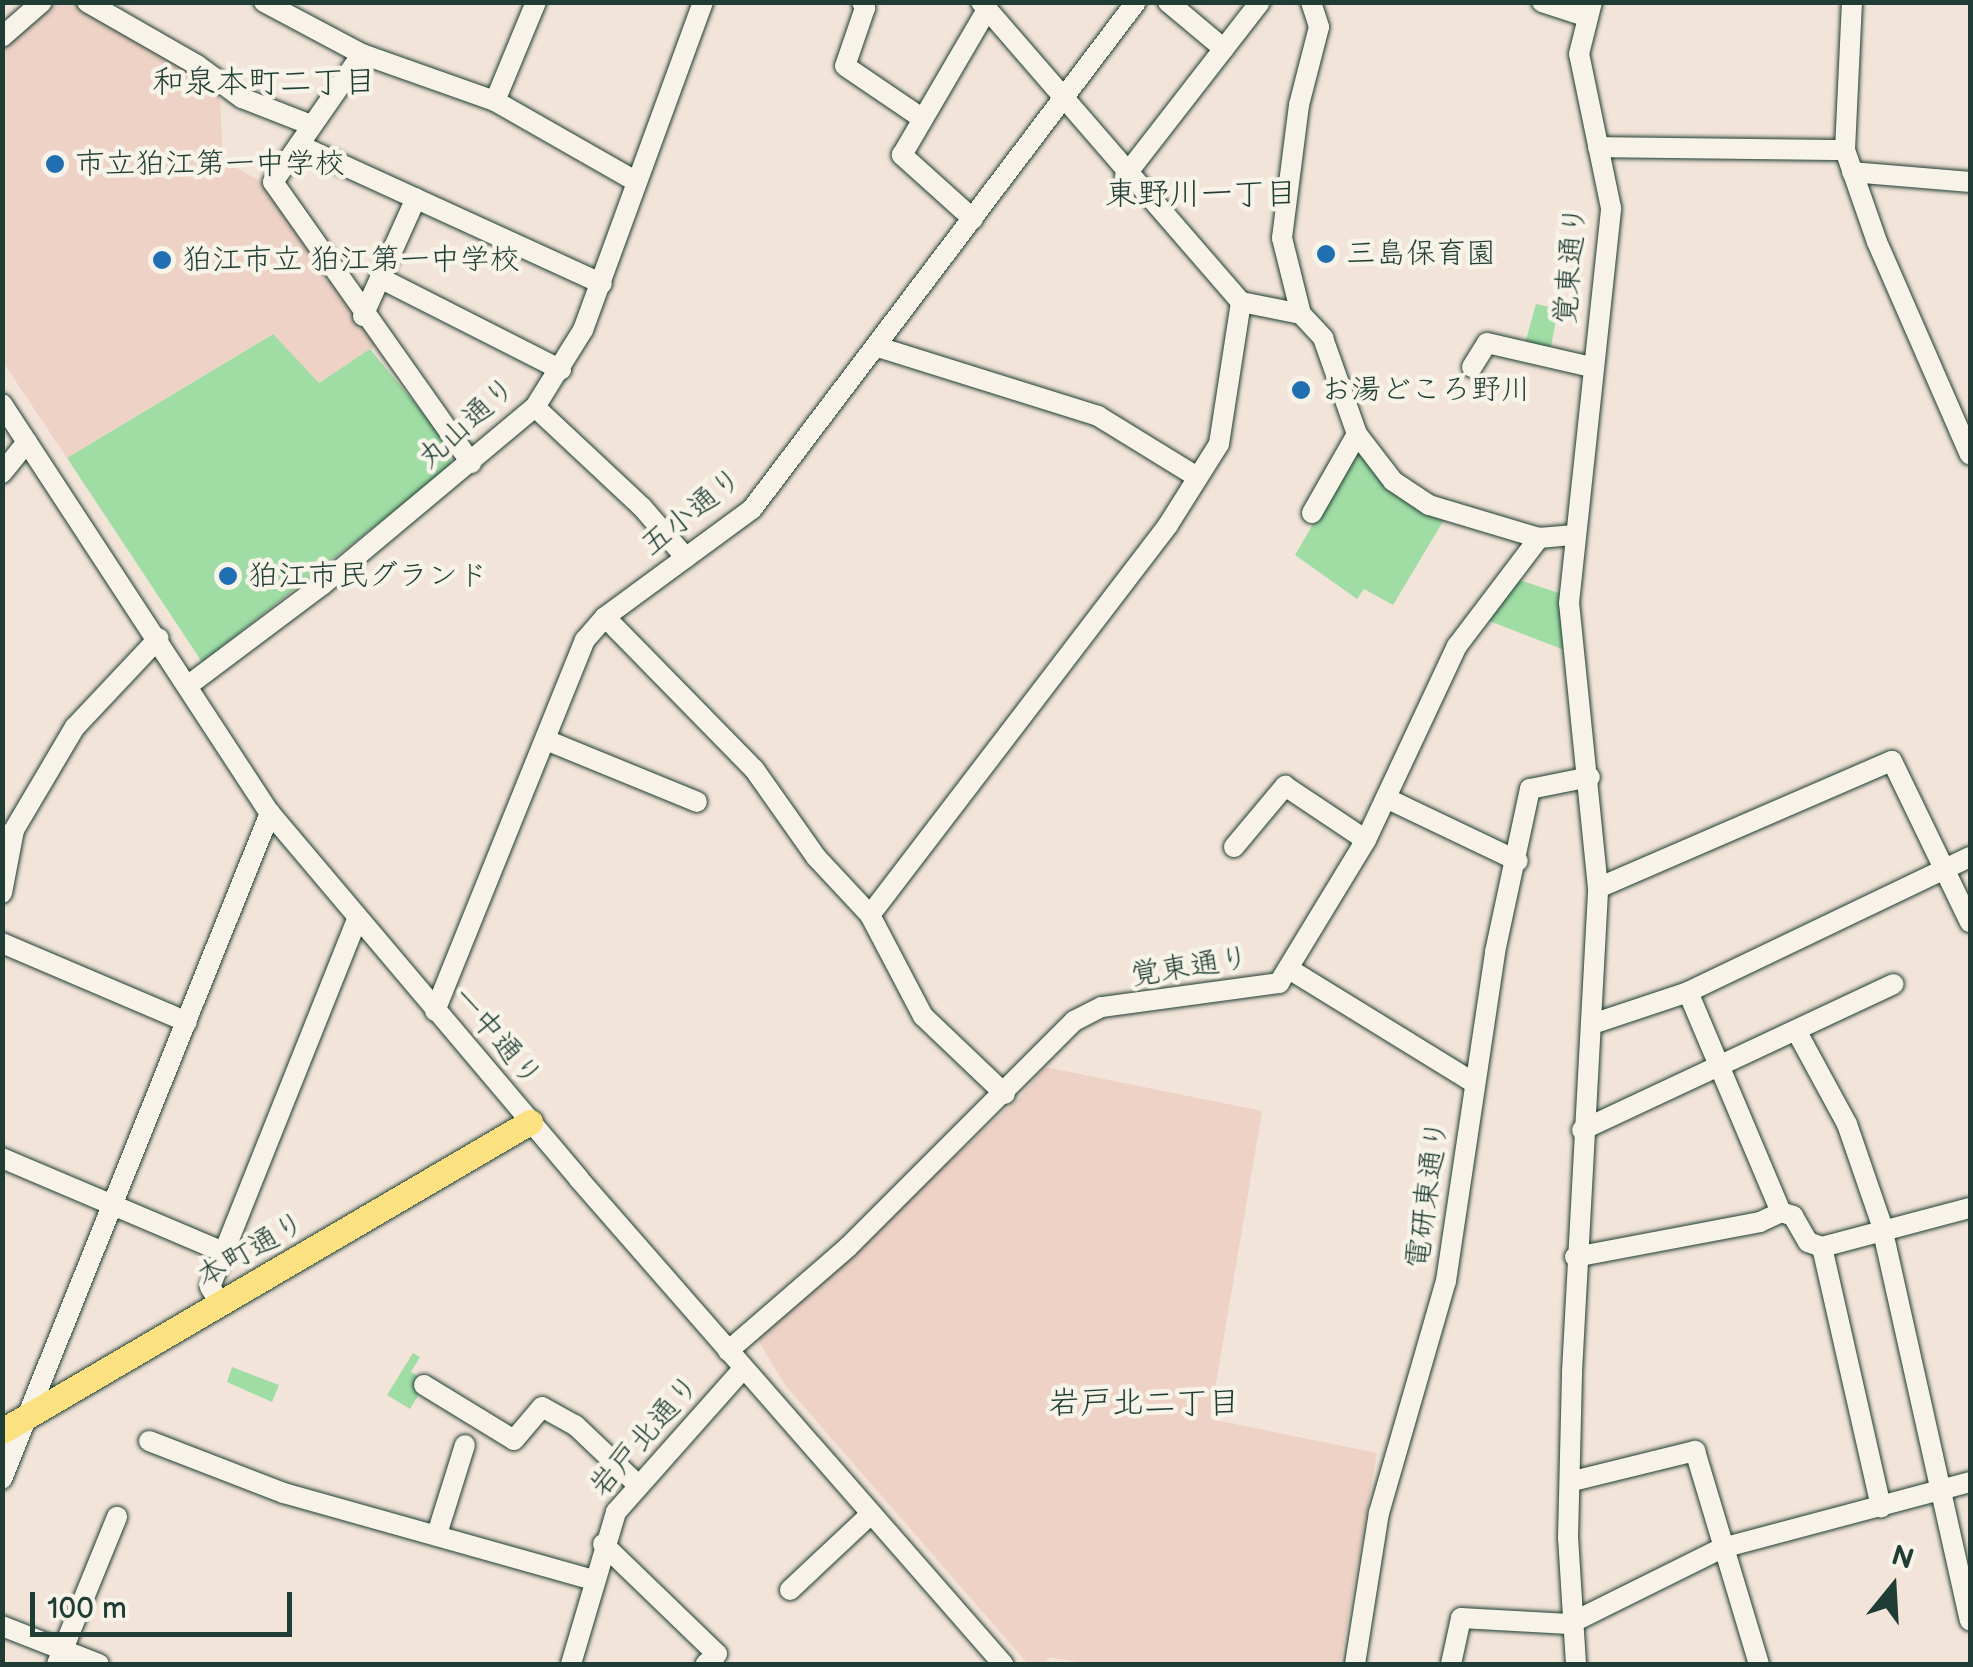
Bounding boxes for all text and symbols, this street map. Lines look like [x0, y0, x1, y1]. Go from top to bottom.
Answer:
district label: 和泉本町二丁目 [152, 64, 376, 102]
place label: 市立狛江第一中学校 [75, 146, 345, 182]
marker: 市立狛江第一中学校 [44, 153, 66, 175]
district label: 東野川一丁目 [1105, 176, 1297, 214]
street label: 覚東通り [1548, 204, 1594, 326]
place label: 三島保育園 [1346, 236, 1496, 272]
place label: 狛江市立 狛江第一中学校 [182, 242, 520, 278]
marker: 三島保育園 [1315, 243, 1337, 265]
marker: 狛江市立 狛江第一中学校 [151, 249, 173, 271]
street label: 丸山通り [410, 369, 524, 477]
place label: お湯どころ野川 [1321, 372, 1531, 408]
marker: お湯どころ野川 [1290, 379, 1312, 401]
street label: 五小通り [634, 460, 750, 564]
place label: 狛江市民グランド [248, 558, 488, 594]
marker: 狛江市民グランド [217, 565, 239, 587]
street label: 覚東通り [1128, 940, 1252, 994]
street label: 一中通り [445, 979, 549, 1095]
street label: 電研東通り [1400, 1117, 1456, 1271]
street label: 本町通り [190, 1204, 312, 1296]
street label: 岩戸北通り [582, 1368, 708, 1504]
district label: 岩戸北二丁目 [1048, 1385, 1240, 1423]
north arrow [1843, 1537, 1943, 1637]
text: N [1887, 1539, 1918, 1577]
scale bar [35, 1572, 298, 1634]
text: 100 m [47, 1591, 127, 1627]

